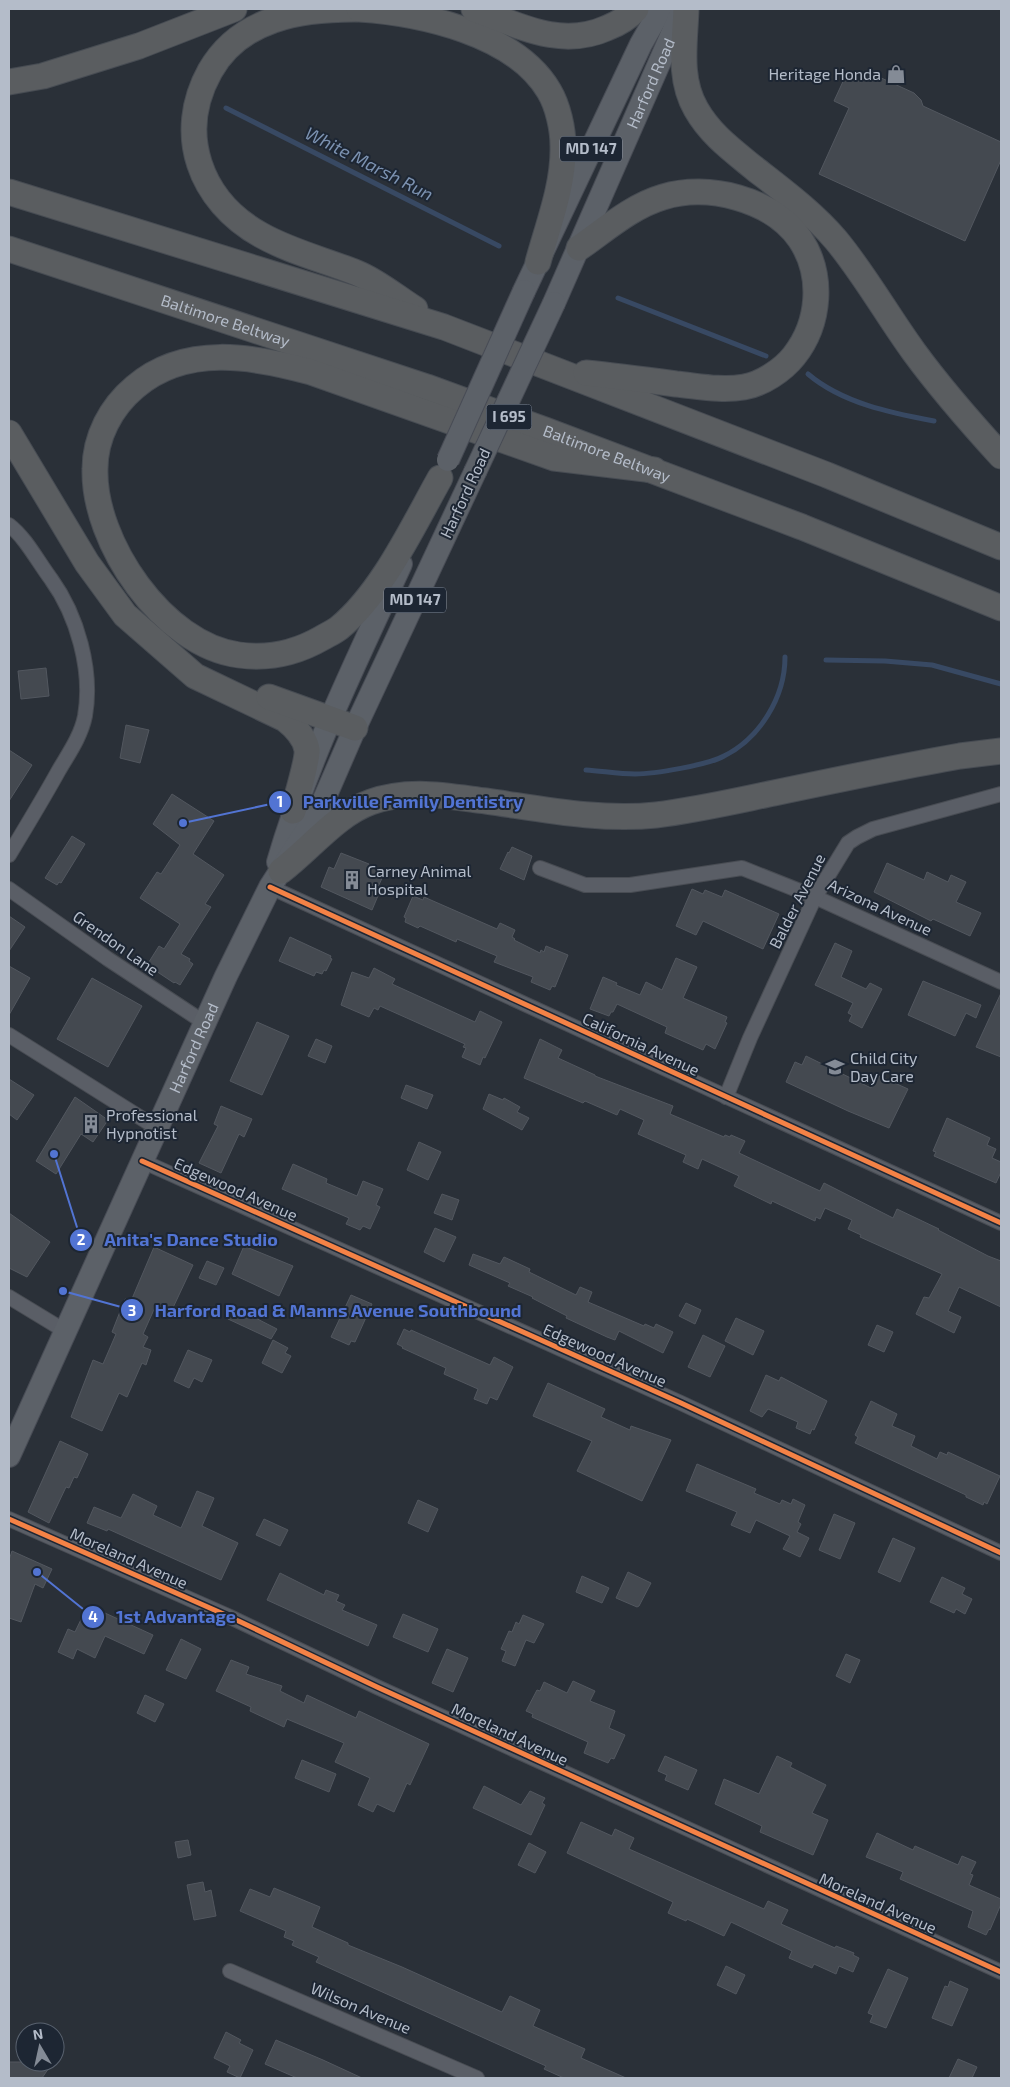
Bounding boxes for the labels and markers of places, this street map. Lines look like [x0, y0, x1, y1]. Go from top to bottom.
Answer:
shop icon: Heritage Honda [885, 63, 907, 85]
place label: Heritage Honda [768, 64, 881, 83]
callout: Parkville Family Dentistry [268, 785, 534, 818]
place label: Carney Animal Hospital [367, 861, 471, 898]
building icon: Carney Animal Hospital [341, 869, 363, 891]
place label: Child City Day Care [850, 1048, 918, 1085]
school or university icon: Child City Day Care [824, 1056, 846, 1078]
place label: Professional Hypnotist [106, 1105, 198, 1142]
building icon: Professional Hypnotist [80, 1113, 102, 1135]
callout: Anita's Dance Studio [69, 1224, 287, 1257]
callout: Harford Road & Manns Avenue Southbound [119, 1294, 532, 1327]
callout: 1st Advantage [81, 1600, 246, 1633]

